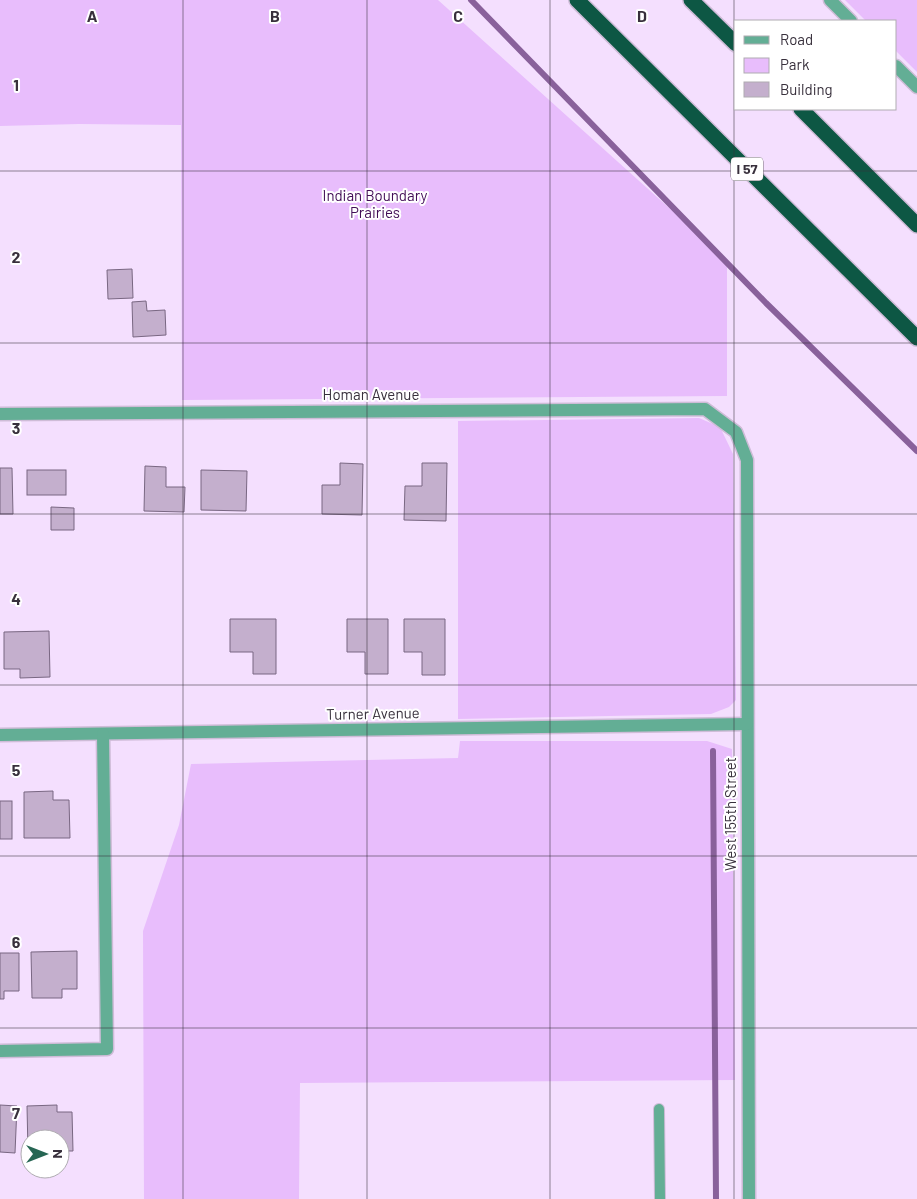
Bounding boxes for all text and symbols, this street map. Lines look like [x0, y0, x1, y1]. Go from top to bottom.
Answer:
text: A [87, 6, 98, 25]
text: B [270, 6, 280, 25]
text: C [453, 6, 463, 25]
text: D [637, 6, 647, 25]
legend [734, 20, 897, 110]
text: Road [780, 30, 813, 48]
text: Park [780, 55, 810, 73]
text: 1 [13, 75, 19, 94]
text: Building [780, 80, 833, 98]
road number: I 57 [731, 157, 763, 180]
park label: Indian Boundary Prairies [323, 186, 428, 221]
text: 2 [12, 247, 21, 266]
street label: Homan Avenue [323, 385, 419, 403]
text: 3 [12, 418, 20, 437]
text: 4 [11, 589, 21, 608]
street label: Turner Avenue [326, 703, 420, 723]
street label: West 155th Street [721, 757, 739, 871]
text: 5 [12, 760, 21, 779]
text: 6 [12, 932, 21, 951]
text: 7 [12, 1103, 20, 1122]
north arrow [20, 1129, 70, 1179]
text: N [50, 1149, 67, 1159]

